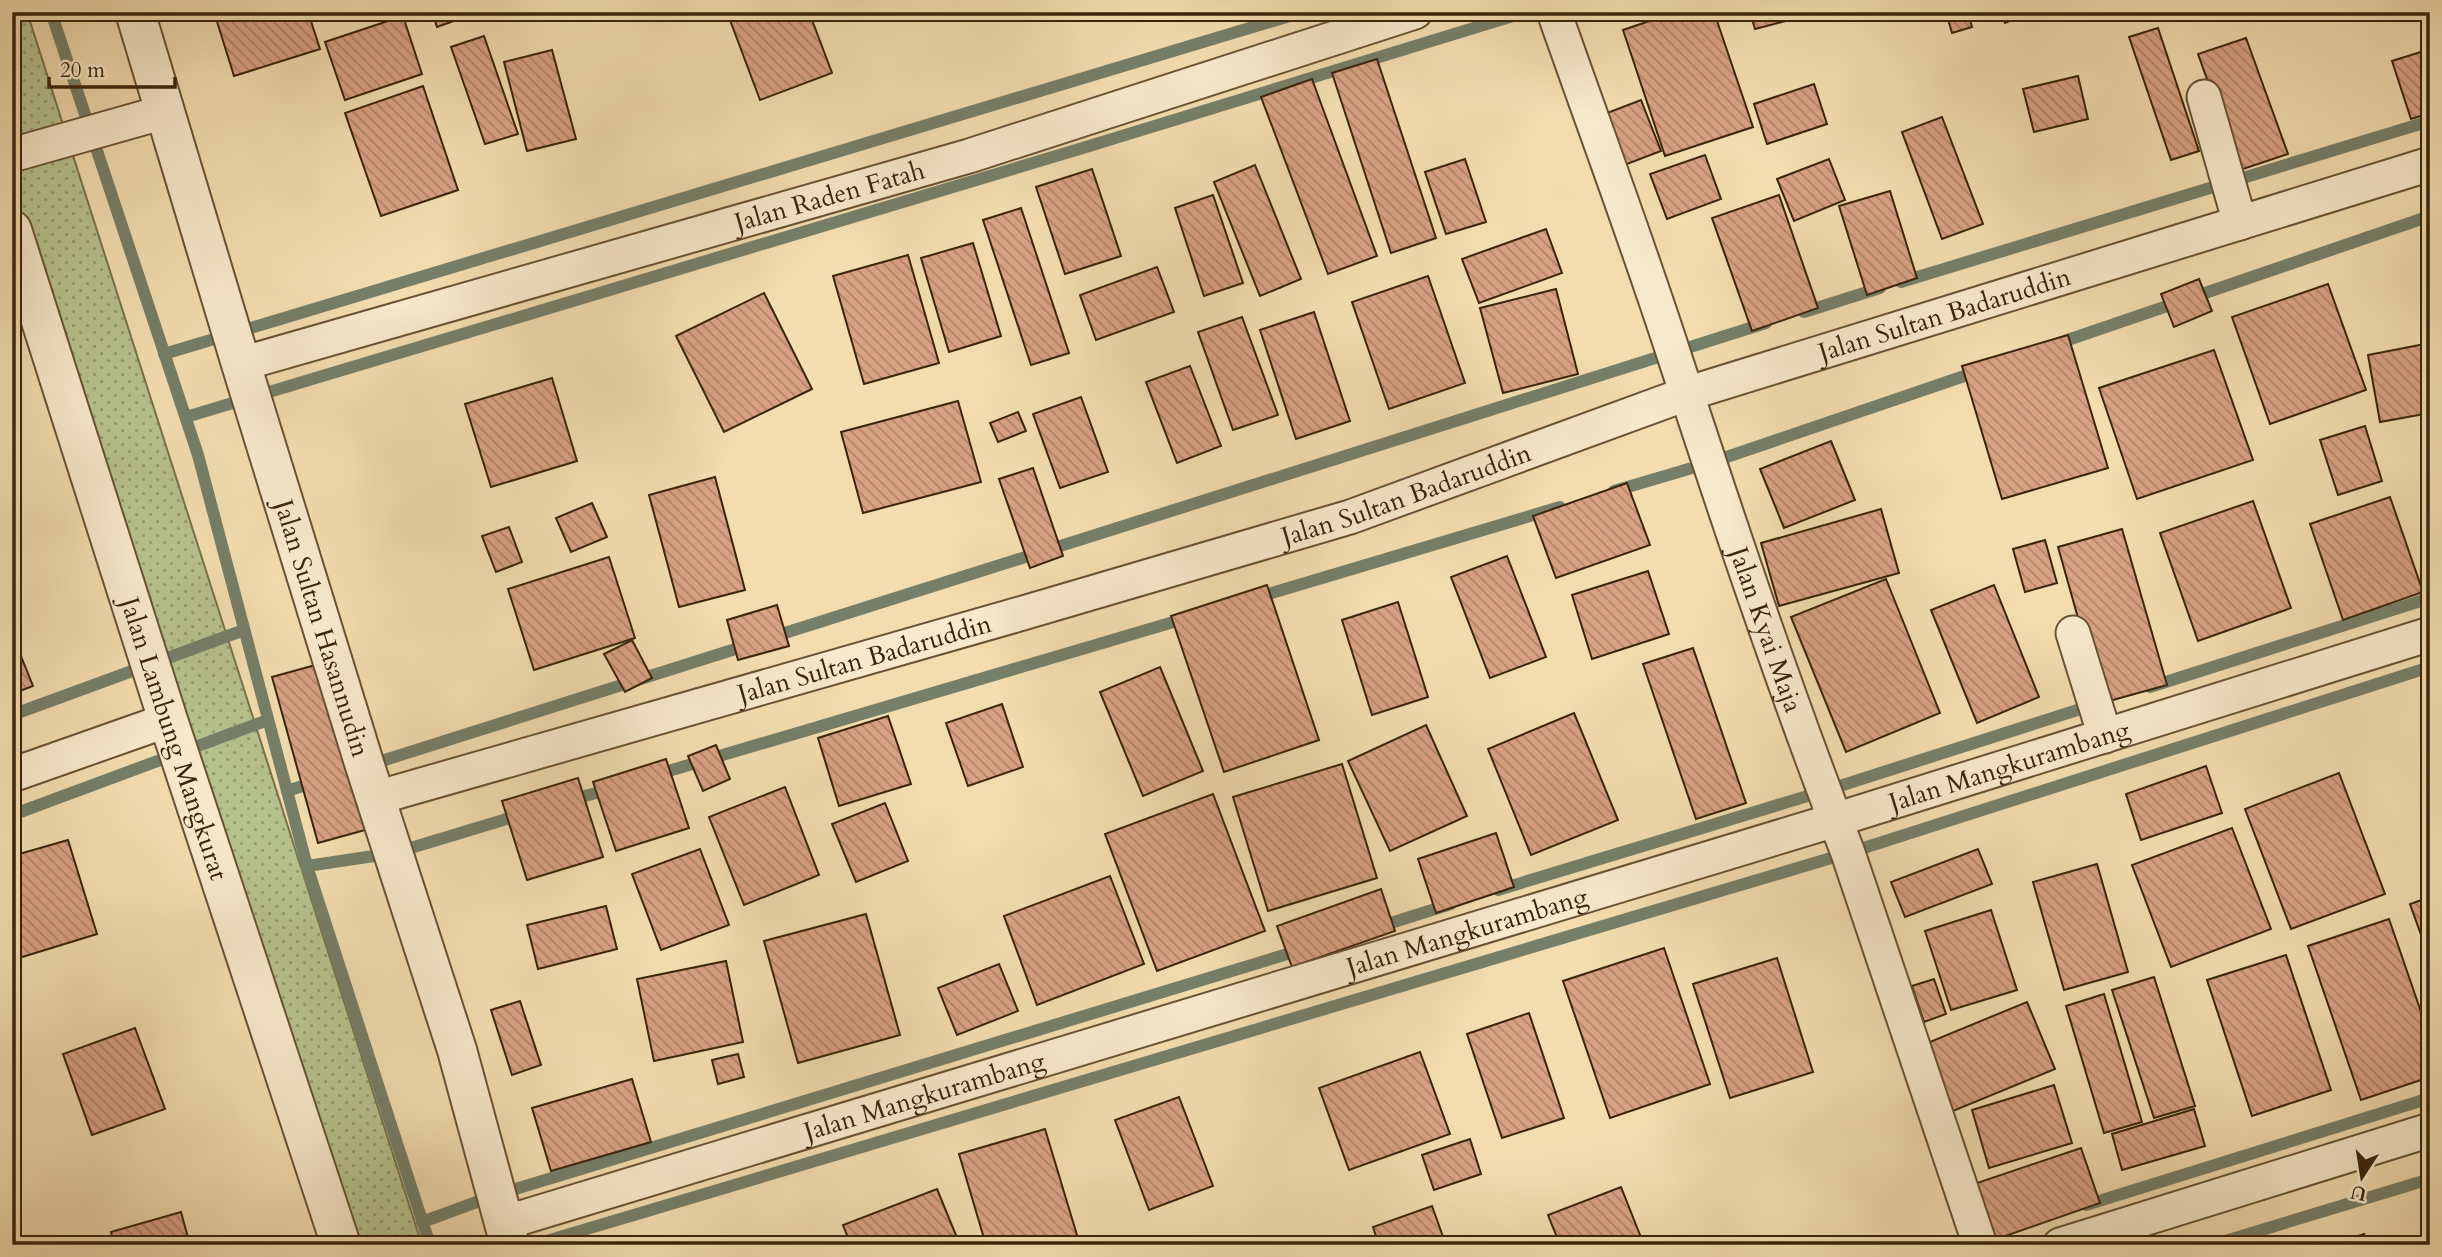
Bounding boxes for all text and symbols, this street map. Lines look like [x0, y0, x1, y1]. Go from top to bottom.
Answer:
scale bar [49, 46, 175, 90]
text: 20 m [60, 56, 105, 85]
street label: Jalan Raden Fatah [727, 153, 929, 241]
street label: Jalan Sultan Badaruddin [1810, 259, 2075, 371]
street label: Jalan Sultan Badaruddin [1273, 435, 1536, 555]
street label: Jalan Sultan Hasannudin [265, 491, 378, 761]
street label: Jalan Kyai Maja [1720, 539, 1811, 717]
street label: Jalan Lambung Mangkurat [111, 589, 237, 885]
street label: Jalan Sultan Badaruddin [730, 606, 996, 713]
street label: Jalan Mangkurambang [1881, 712, 2134, 821]
street label: Jalan Mangkurambang [1338, 879, 1592, 986]
street label: Jalan Mangkurambang [796, 1043, 1050, 1150]
north arrow [2326, 1142, 2396, 1212]
text: U [2348, 1178, 2369, 1207]

